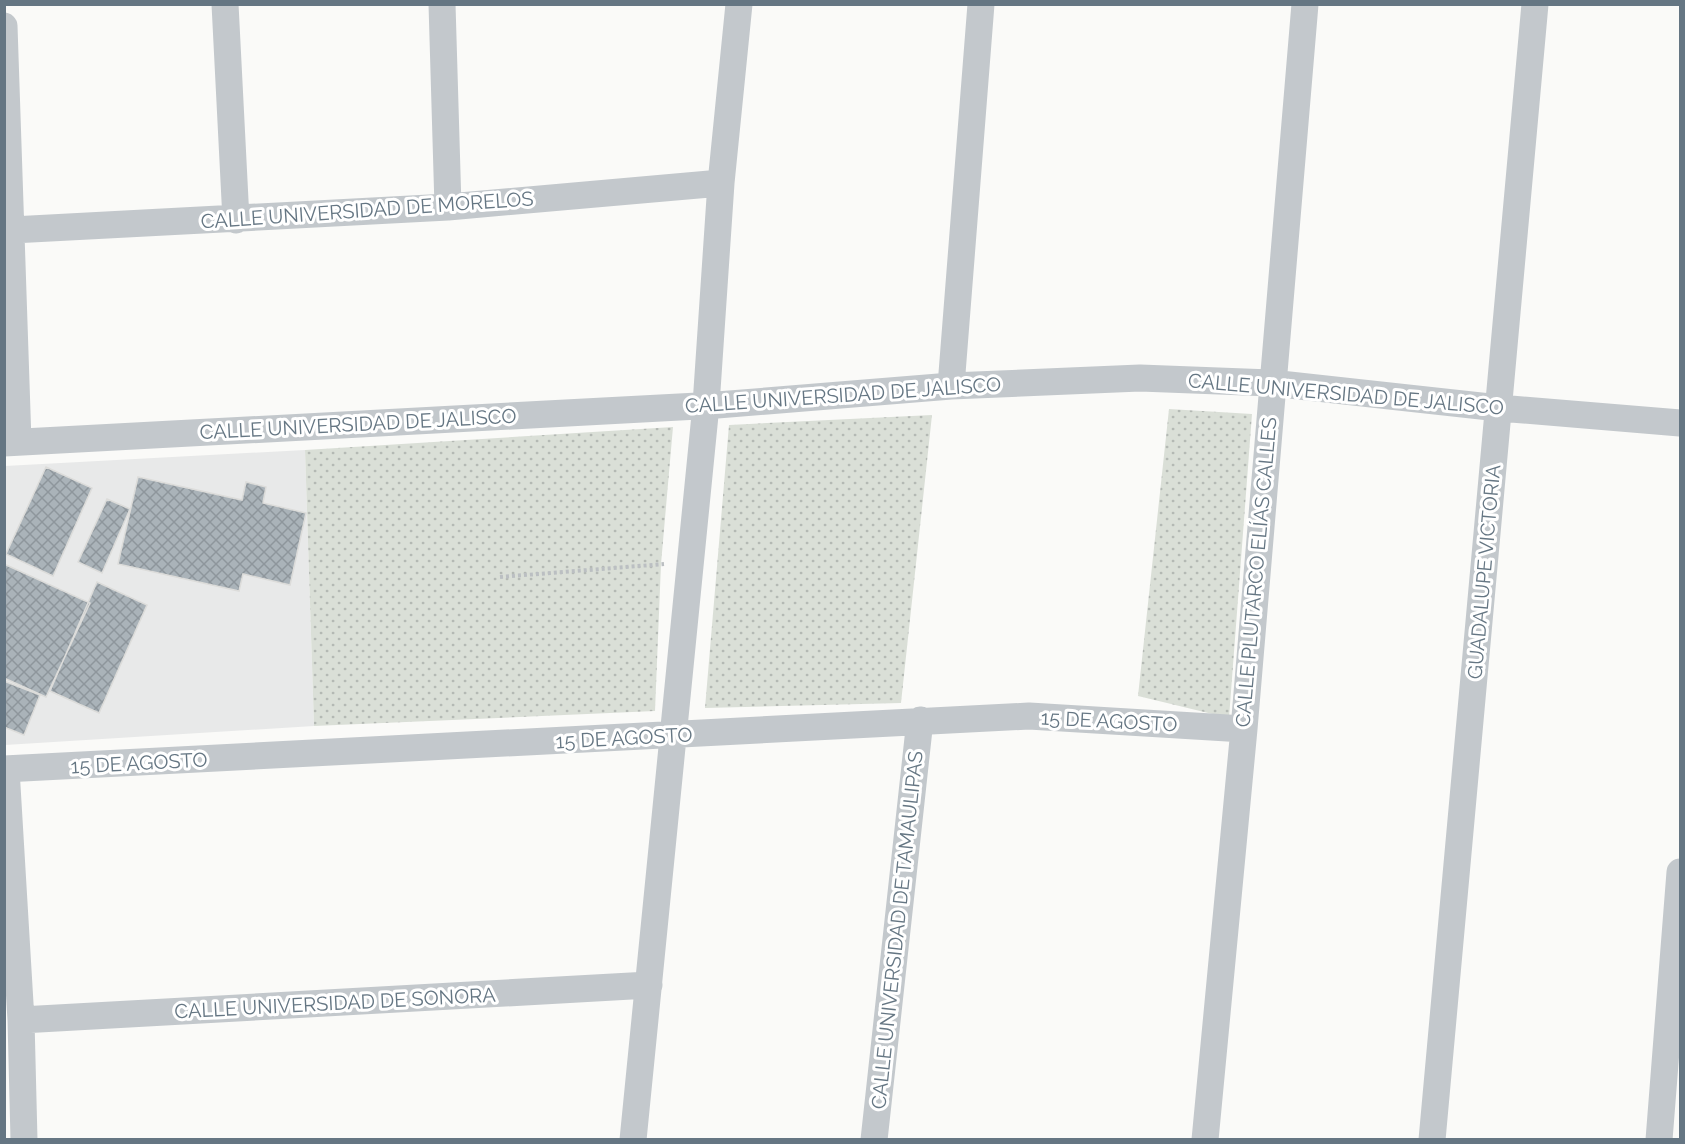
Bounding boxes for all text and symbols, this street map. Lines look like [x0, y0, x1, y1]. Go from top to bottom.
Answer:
street label: CALLE UNIVERSIDAD DE MORELOS [200, 186, 534, 234]
street label: CALLE UNIVERSIDAD DE JALISCO [1187, 368, 1505, 420]
street label: CALLE UNIVERSIDAD DE JALISCO [684, 372, 1002, 418]
street label: CALLE UNIVERSIDAD DE JALISCO [199, 404, 517, 444]
street label: CALLE PLUTARCO ELÍAS CALLES [1230, 416, 1282, 728]
street label: GUADALUPE VICTORIA [1463, 463, 1505, 680]
street label: 15 DE AGOSTO [1040, 705, 1178, 737]
street label: 15 DE AGOSTO [555, 722, 693, 754]
street label: 15 DE AGOSTO [70, 747, 208, 779]
street label: CALLE UNIVERSIDAD DE TAMAULIPAS [866, 750, 928, 1110]
street label: CALLE UNIVERSIDAD DE SONORA [174, 983, 497, 1023]

